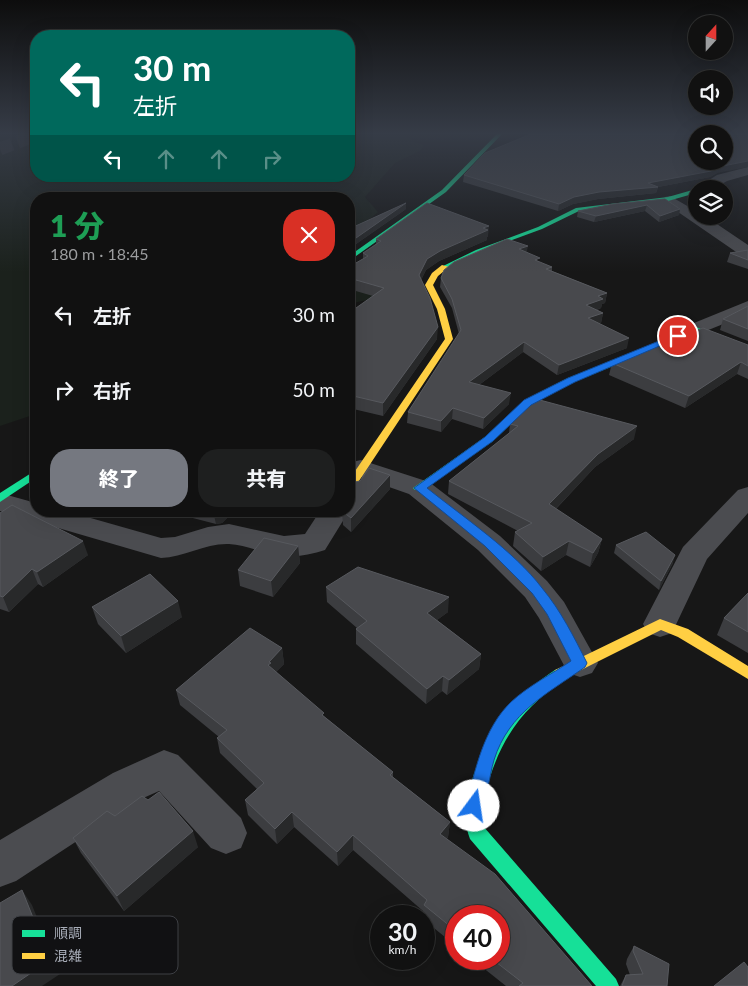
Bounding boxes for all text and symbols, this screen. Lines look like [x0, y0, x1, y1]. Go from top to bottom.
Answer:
north arrow [688, 15, 732, 60]
map controls [688, 15, 733, 225]
text: 30 m [133, 46, 211, 88]
icon: left [50, 50, 115, 115]
button: sound [688, 70, 733, 115]
text: 左折 [133, 92, 177, 119]
button: search [688, 125, 733, 170]
icon: left [99, 145, 127, 173]
icon: ahead [152, 145, 180, 173]
icon: ahead [205, 145, 233, 173]
icon: right [258, 145, 286, 173]
button: layers [688, 180, 733, 225]
text: 1 分 [50, 207, 104, 243]
button: close [283, 209, 335, 261]
text: 180 m · 18:45 [50, 244, 149, 263]
icon: left [50, 301, 78, 329]
text: 30 m [292, 303, 335, 326]
text: 左折 [93, 304, 131, 327]
pin [657, 315, 699, 357]
icon: arrive [664, 322, 692, 350]
icon: right [50, 376, 78, 404]
text: 50 m [292, 378, 335, 401]
text: 右折 [93, 379, 131, 402]
button: 終了 [50, 449, 188, 507]
button: 共有 [198, 449, 335, 507]
position arrow [447, 779, 499, 831]
speed limit sign: 40 [445, 905, 510, 970]
legend [12, 916, 178, 974]
text: 30 [388, 916, 417, 946]
text: 順調 [54, 924, 82, 941]
text: km/h [388, 942, 417, 957]
text: 混雑 [54, 947, 82, 964]

